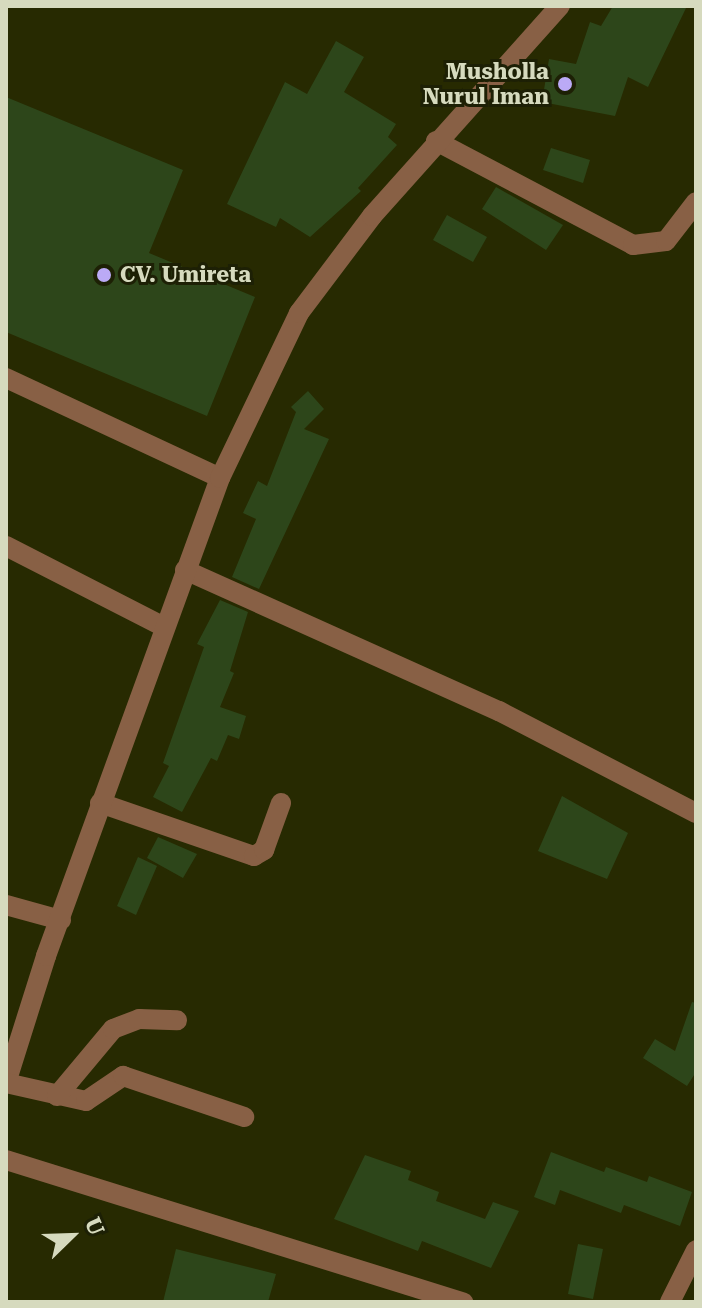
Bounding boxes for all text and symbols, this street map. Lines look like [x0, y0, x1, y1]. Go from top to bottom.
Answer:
place label: Musholla Nurul Iman [423, 58, 549, 110]
marker: Musholla Nurul Iman [556, 75, 574, 93]
place label: CV. Umireta [120, 262, 251, 288]
marker: CV. Umireta [95, 266, 113, 284]
north arrow [32, 1196, 112, 1276]
text: U [80, 1214, 109, 1239]

